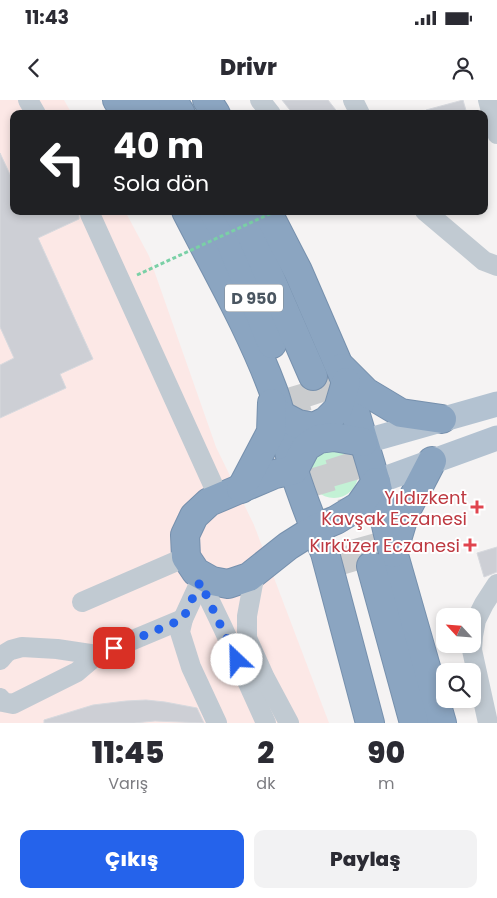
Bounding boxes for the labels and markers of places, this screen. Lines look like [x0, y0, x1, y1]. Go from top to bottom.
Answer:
place label: Yıldızkent Kavşak Eczanesi [321, 485, 467, 531]
marker: Yıldızkent Kavşak Eczanesi [471, 501, 483, 513]
place label: Kırküzer Eczanesi [309, 533, 460, 558]
marker: Kırküzer Eczanesi [464, 539, 476, 551]
pin [93, 627, 135, 669]

